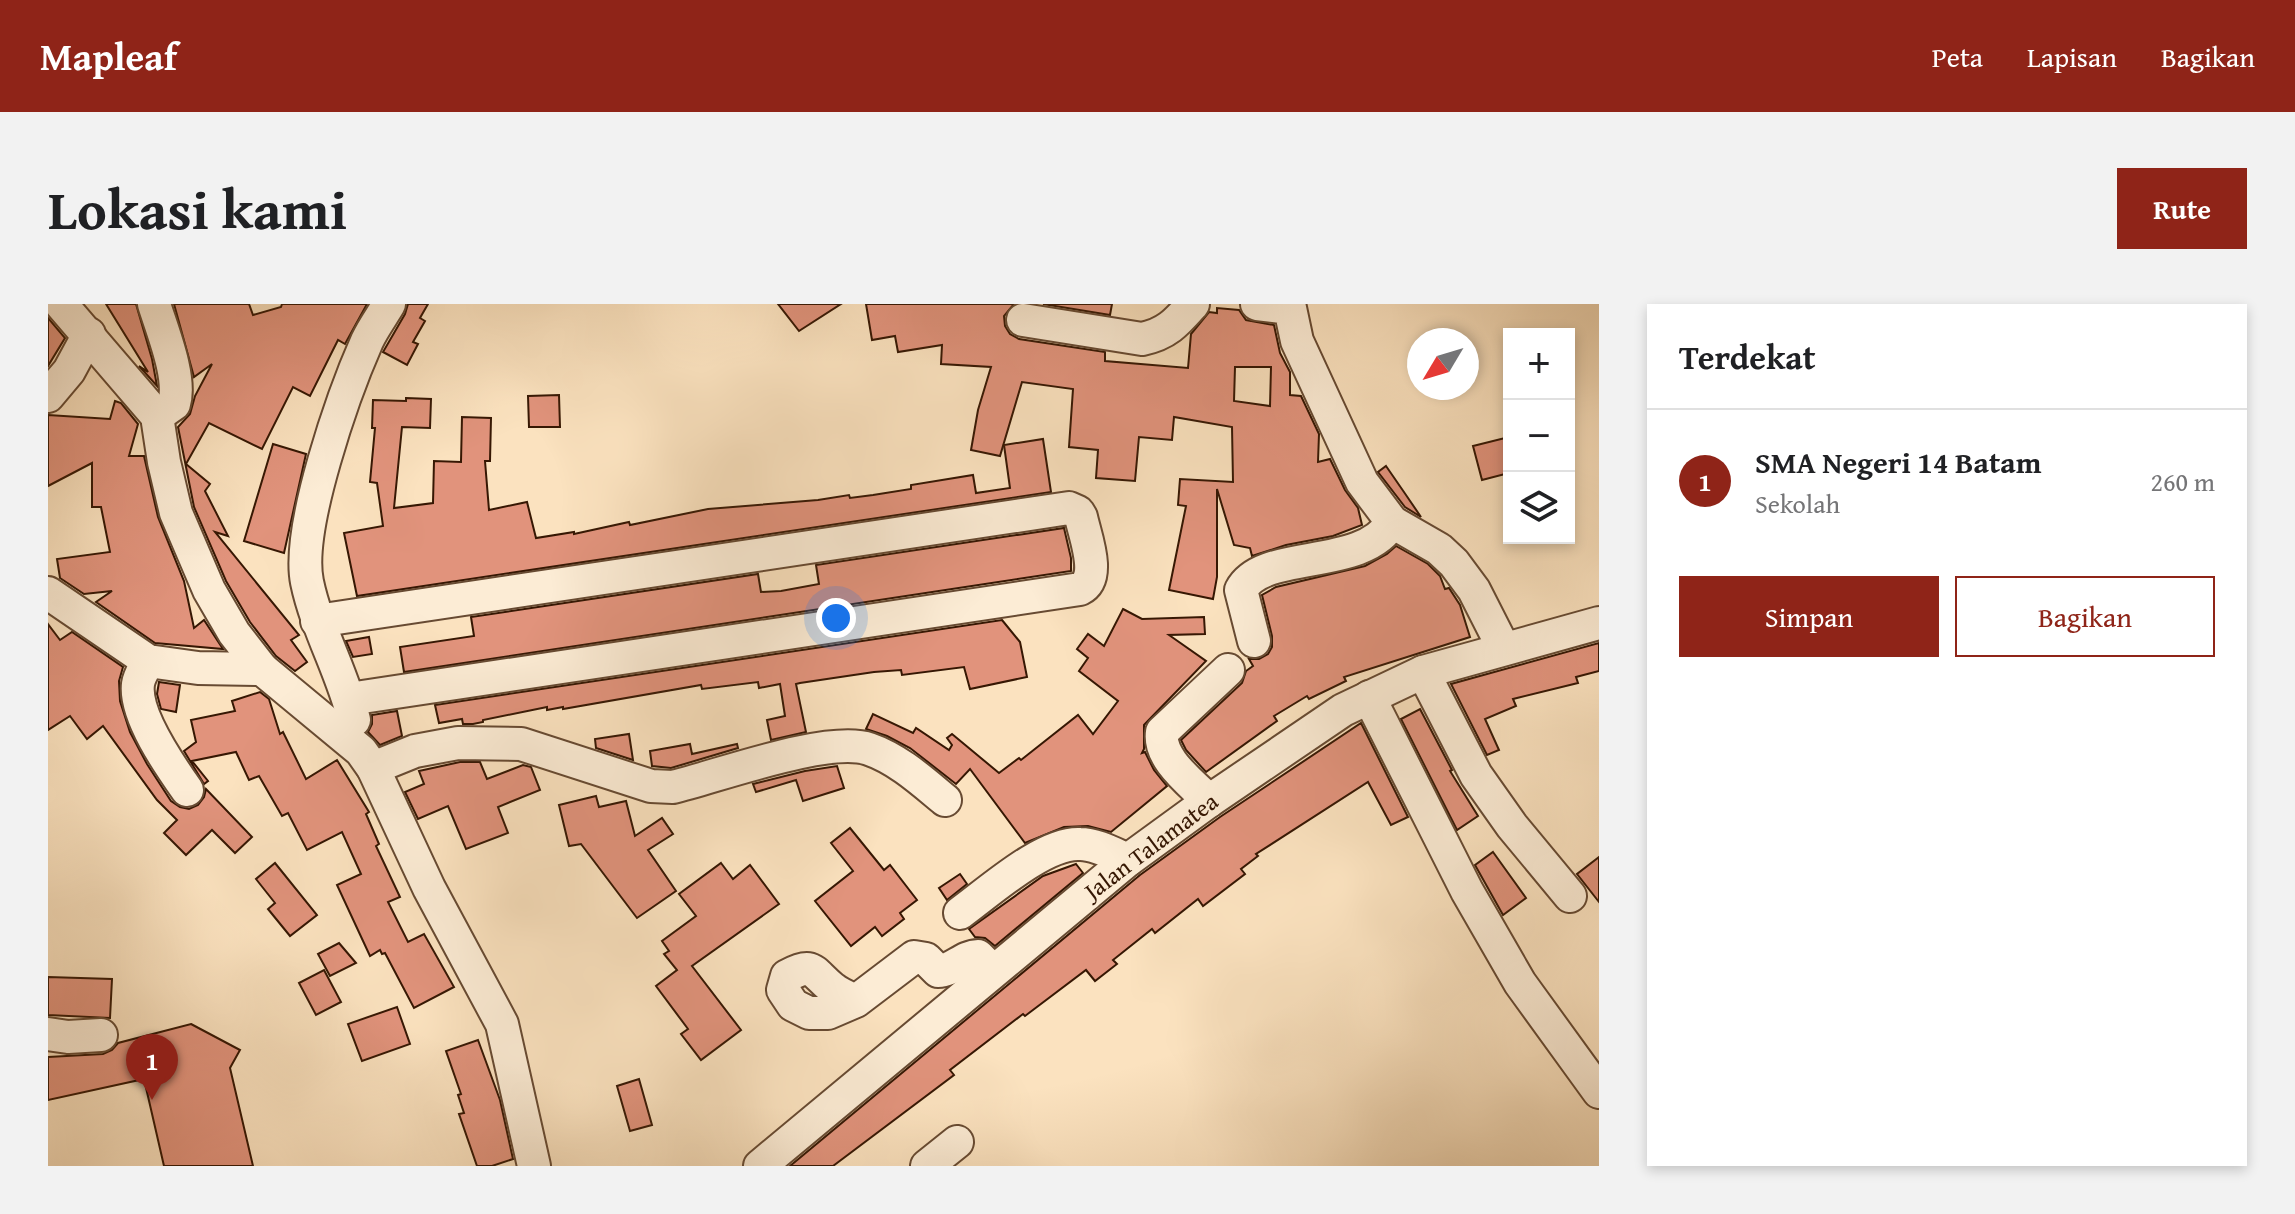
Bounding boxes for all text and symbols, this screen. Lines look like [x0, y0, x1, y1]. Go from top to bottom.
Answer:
text: Mapleaf [40, 28, 177, 84]
text: Peta [1932, 36, 1983, 77]
text: Lapisan [2027, 36, 2117, 77]
text: Bagikan [2161, 36, 2255, 77]
text: Lokasi kami [48, 167, 347, 250]
button: Rute [2117, 168, 2247, 249]
north arrow [1407, 328, 1479, 400]
map controls [1503, 328, 1575, 544]
button: + [1503, 328, 1575, 400]
text: Terdekat [1679, 332, 1816, 381]
button: − [1503, 400, 1575, 472]
text: SMA Negeri 14 Batam [1755, 440, 2041, 484]
text: 1 [1698, 462, 1712, 501]
text: 260 m [2150, 462, 2215, 501]
button: layers [1503, 472, 1575, 544]
text: Sekolah [1755, 484, 1840, 523]
button: Simpan [1679, 576, 1939, 657]
button: Bagikan [1955, 576, 2215, 657]
your location [816, 598, 856, 638]
street label: Jalan Talamatea [1074, 784, 1226, 910]
pin: 1 [126, 1034, 178, 1100]

